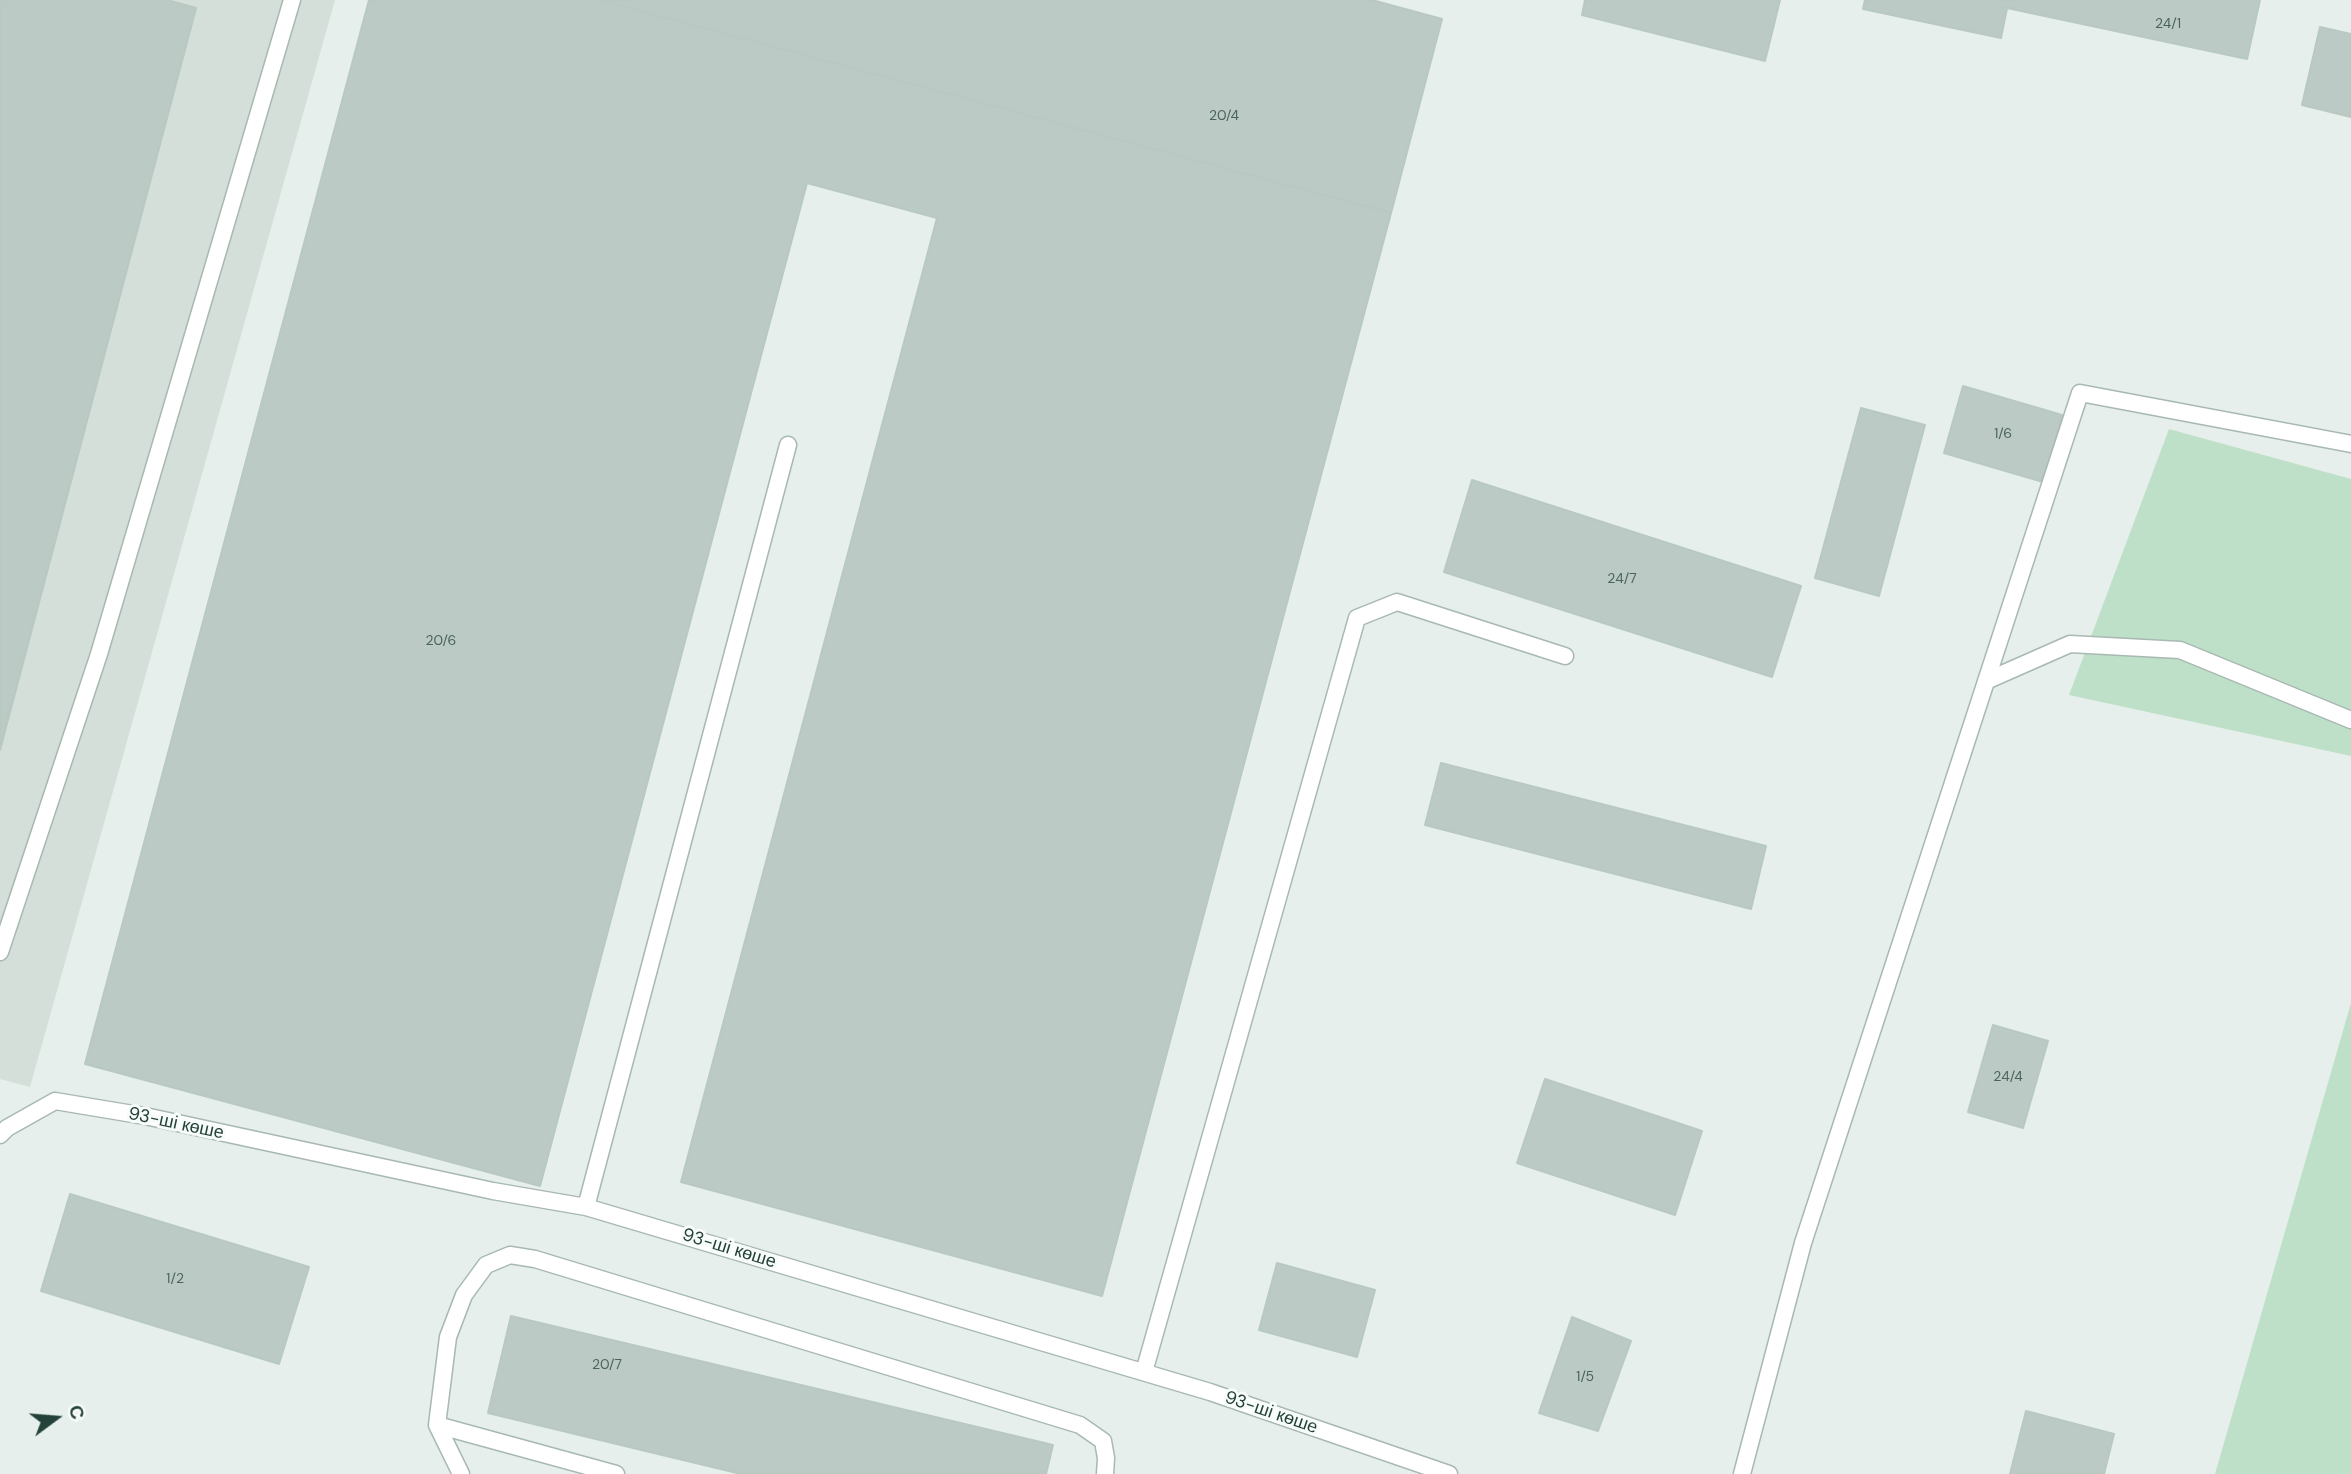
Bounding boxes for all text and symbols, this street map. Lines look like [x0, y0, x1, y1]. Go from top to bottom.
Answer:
house number: 24/1 [2155, 16, 2181, 32]
house number: 20/4 [1209, 108, 1239, 124]
house number: 1/6 [1994, 426, 2012, 442]
house number: 24/7 [1607, 571, 1637, 587]
house number: 20/6 [426, 633, 456, 649]
house number: 24/4 [1993, 1069, 2023, 1085]
street label: 93-ші көше [126, 1103, 226, 1145]
street label: 93-ші көше [679, 1225, 779, 1273]
house number: 1/2 [166, 1271, 184, 1287]
house number: 20/7 [592, 1357, 622, 1373]
house number: 1/5 [1576, 1369, 1594, 1385]
north arrow [21, 1383, 91, 1453]
street label: 93-ші көше [1222, 1387, 1320, 1439]
text: С [63, 1402, 91, 1422]

